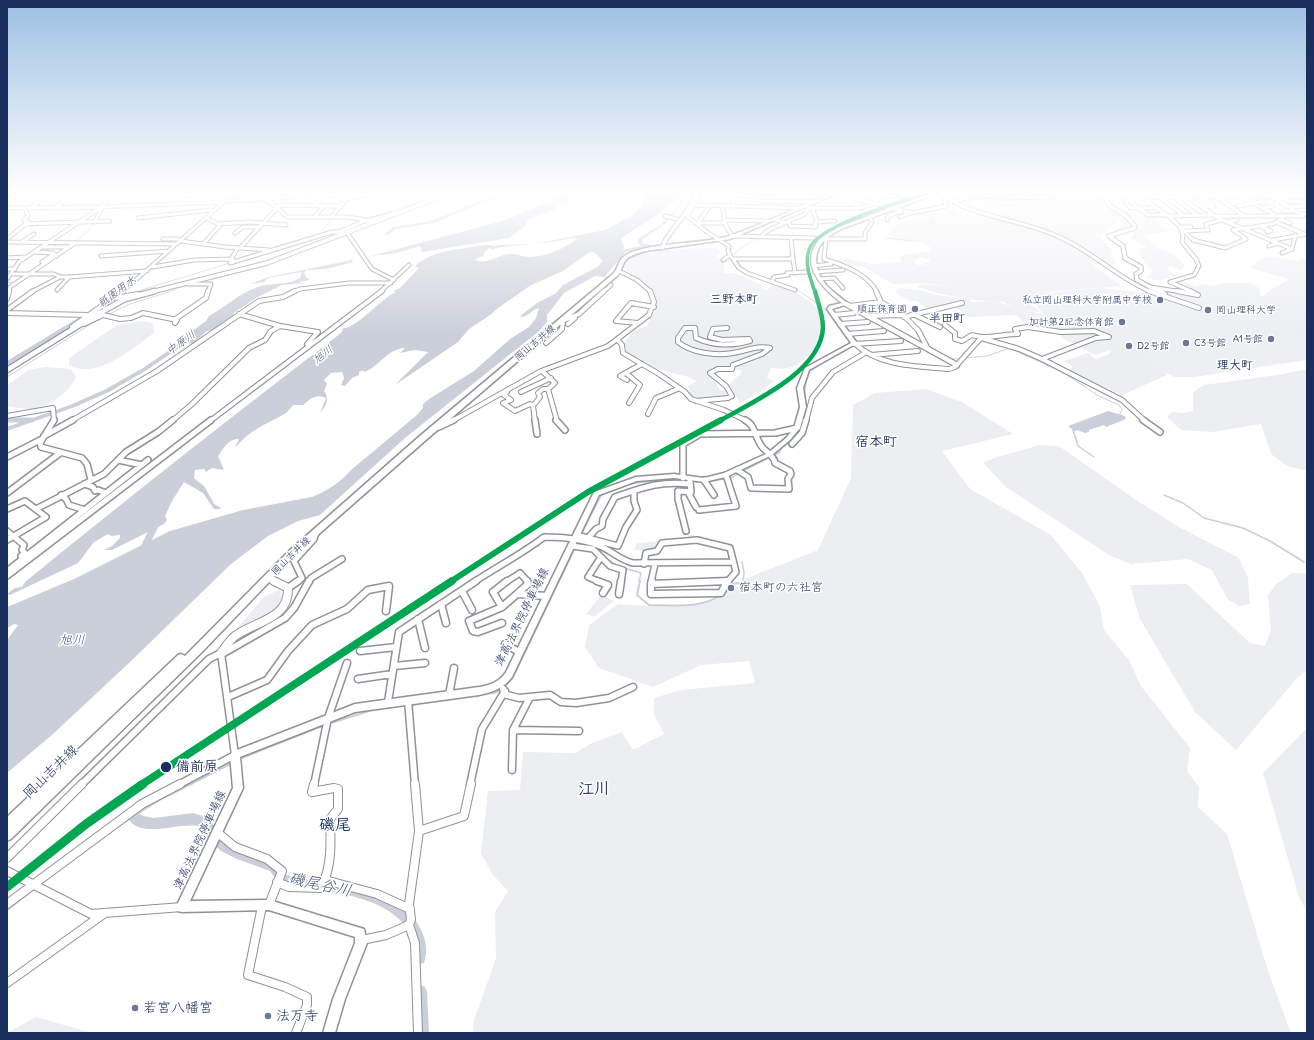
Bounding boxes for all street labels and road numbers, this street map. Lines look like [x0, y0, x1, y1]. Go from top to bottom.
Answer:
street label: 岡山吉井線 [512, 322, 558, 364]
street label: 岡山吉井線 [269, 534, 313, 578]
street label: 津高法界院停車場線 [492, 565, 552, 669]
street label: 岡山吉井線 [20, 742, 82, 802]
street label: 津高法界院停車場線 [171, 788, 229, 892]

